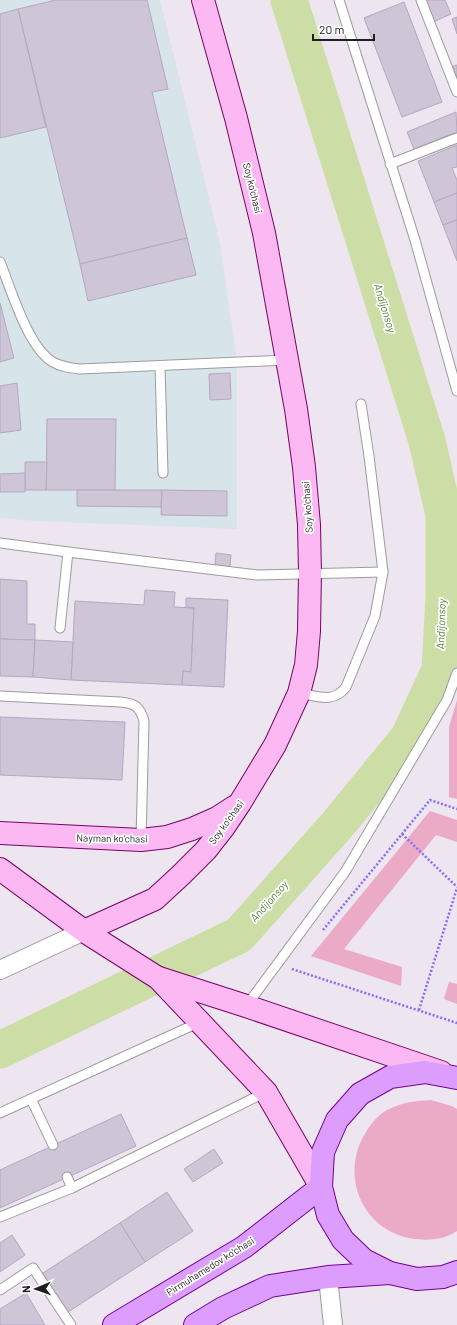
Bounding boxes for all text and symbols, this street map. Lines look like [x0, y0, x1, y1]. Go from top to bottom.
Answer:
scale bar [313, 16, 374, 42]
text: 20 m [319, 22, 345, 36]
street label: Soy ko'chasi [241, 161, 265, 215]
water label: Andijonsoy [372, 282, 399, 335]
street label: Soy ko'chasi [299, 481, 315, 533]
water label: Andijonsoy [433, 597, 448, 649]
street label: Soy ko'chasi [206, 798, 246, 846]
street label: Nayman ko'chasi [76, 831, 148, 845]
water label: Andijonsoy [247, 877, 291, 924]
street label: Pirmuhamedov ko'chasi [164, 1234, 256, 1298]
north arrow [16, 1269, 56, 1309]
text: N [19, 1285, 32, 1293]

